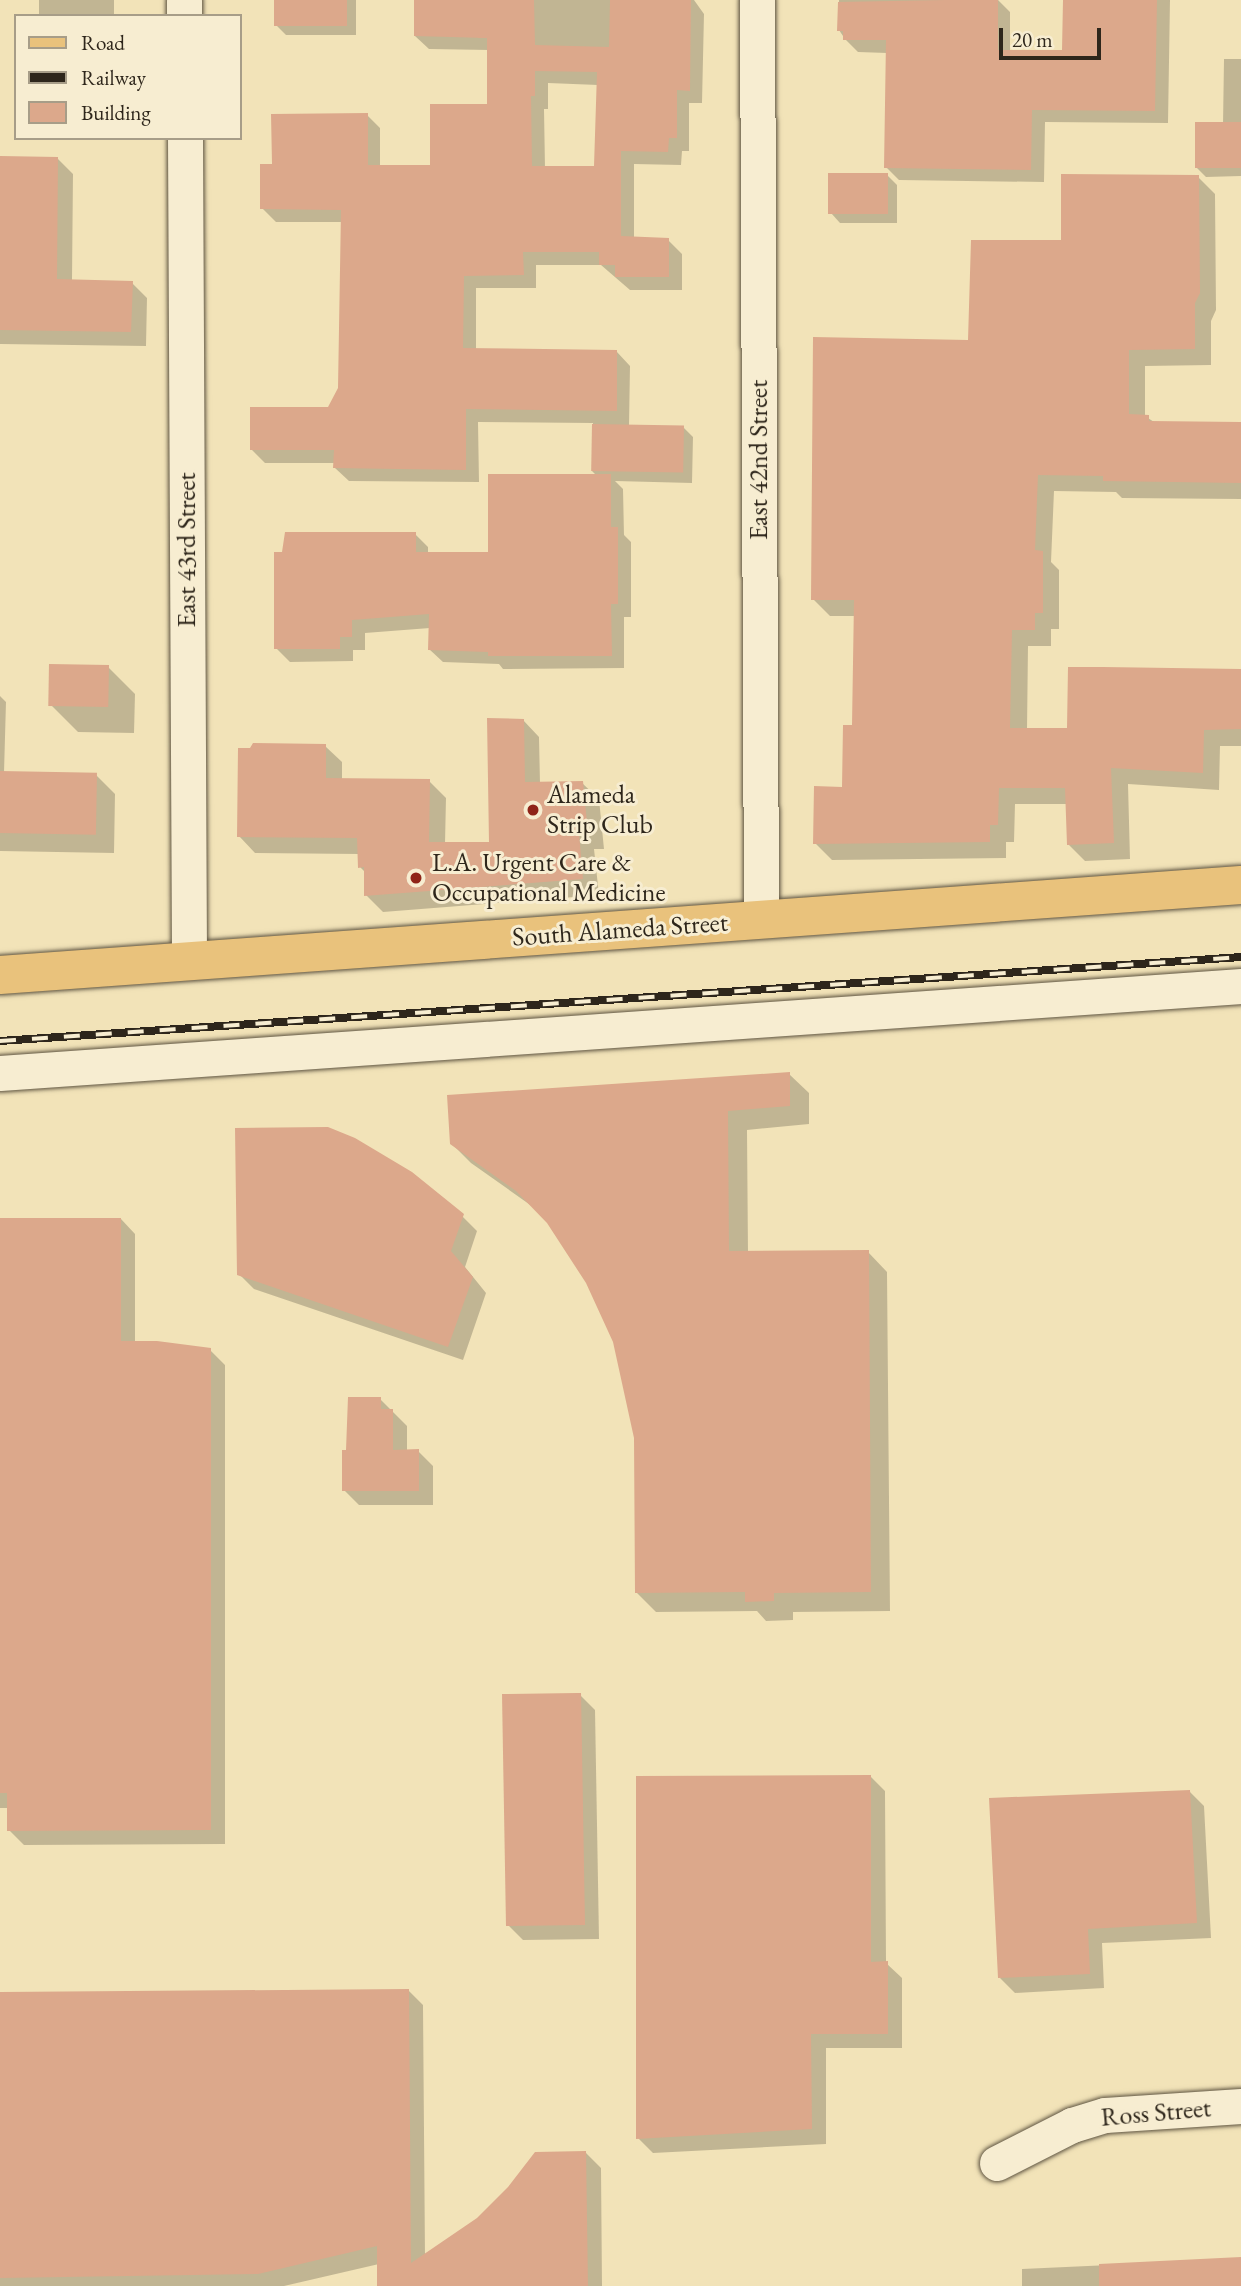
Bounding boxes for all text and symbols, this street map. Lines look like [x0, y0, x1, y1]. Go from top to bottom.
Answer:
legend [14, 14, 242, 140]
scale bar [1003, 14, 1104, 58]
text: 20 m [1012, 26, 1053, 53]
text: Road [81, 29, 125, 56]
text: Railway [81, 64, 146, 91]
text: Building [81, 99, 151, 126]
street label: East 42nd Street [743, 380, 775, 540]
street label: East 43rd Street [171, 472, 203, 628]
place label: Alameda Strip Club [547, 779, 653, 840]
marker: Alameda Strip Club [525, 802, 541, 818]
place label: L.A. Urgent Care & Occupational Medicine [432, 847, 666, 908]
marker: L.A. Urgent Care & Occupational Medicine [406, 868, 426, 888]
street label: South Alameda Street [511, 907, 729, 953]
street label: Ross Street [1100, 2093, 1212, 2133]

